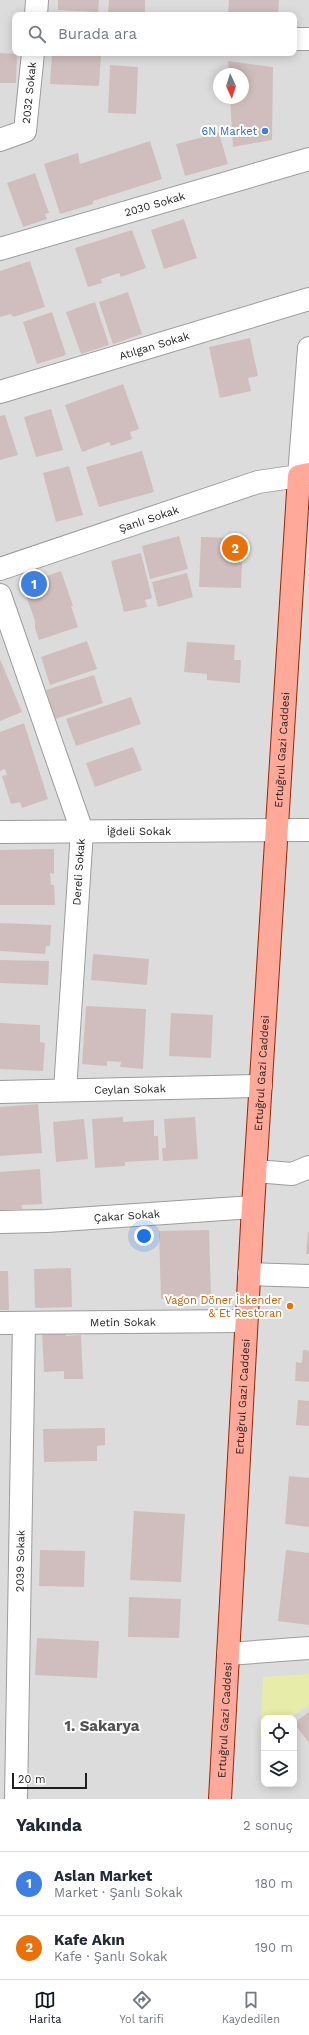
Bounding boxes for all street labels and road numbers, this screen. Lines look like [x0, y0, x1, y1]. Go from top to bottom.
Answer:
street label: 2032 Sokak [19, 61, 39, 124]
street label: 2030 Sokak [123, 189, 186, 219]
street label: Atılgan Sokak [117, 329, 191, 362]
street label: Şanlı Sokak [117, 503, 180, 535]
street label: Ertuğrul Gazi Caddesi [272, 691, 292, 808]
street label: İğdeli Sokak [107, 824, 171, 838]
street label: Dereli Sokak [70, 838, 88, 906]
street label: Ertuğrul Gazi Caddesi [251, 1015, 272, 1131]
street label: Ceylan Sokak [94, 1082, 166, 1096]
street label: Çakar Sokak [93, 1207, 160, 1224]
street label: Metin Sokak [90, 1315, 156, 1329]
street label: Ertuğrul Gazi Caddesi [233, 1338, 252, 1455]
street label: 2039 Sokak [13, 1530, 27, 1592]
street label: Ertuğrul Gazi Caddesi [215, 1662, 234, 1778]

